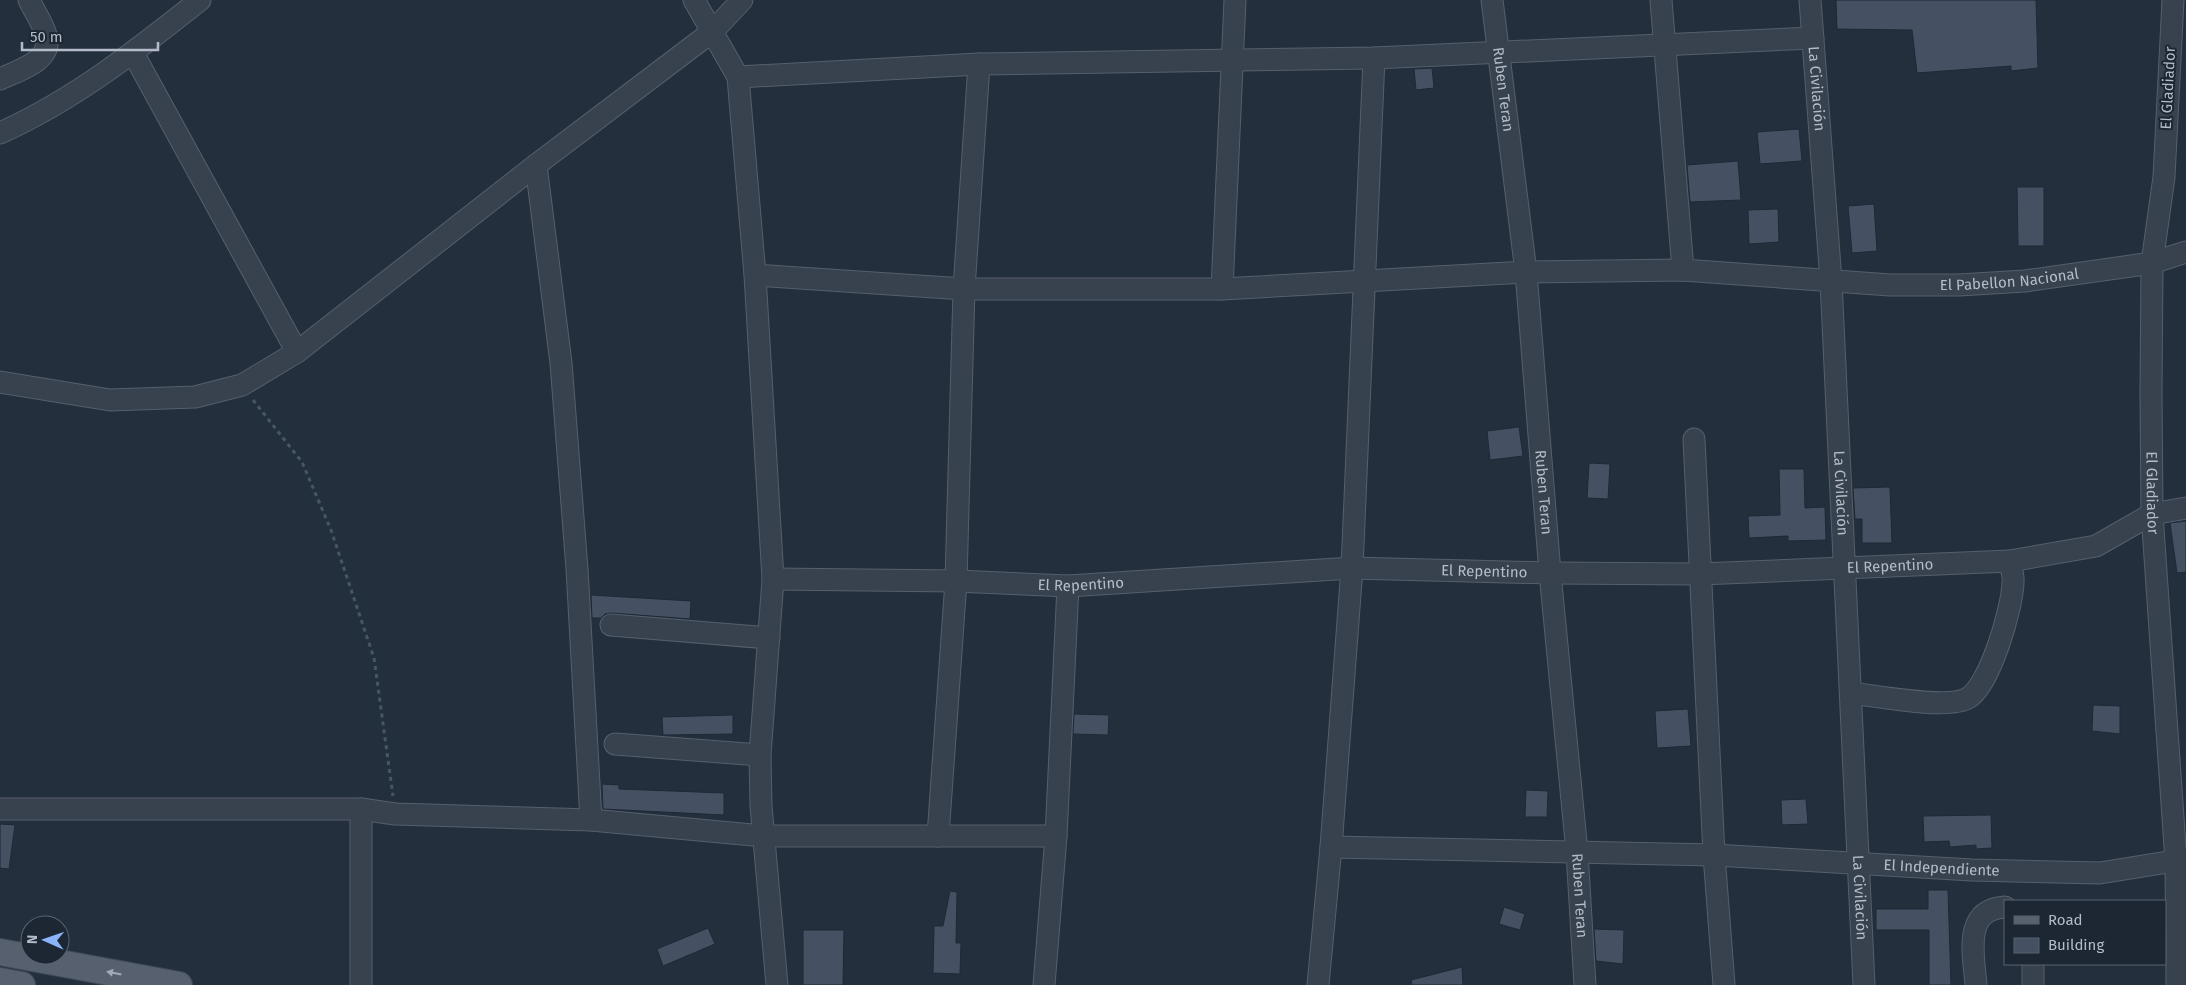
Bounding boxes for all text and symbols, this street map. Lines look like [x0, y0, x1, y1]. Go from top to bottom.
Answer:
scale bar [22, 20, 159, 52]
text: 50 m [30, 28, 63, 46]
street label: Ruben Teran [1489, 46, 1517, 133]
street label: La Civilación [1804, 46, 1829, 132]
street label: El Gladiador [2157, 46, 2179, 130]
street label: El Pabellon Nacional [1940, 264, 2080, 294]
street label: Ruben Teran [1531, 449, 1556, 535]
street label: La Civilación [1830, 450, 1852, 536]
street label: El Gladiador [2142, 451, 2162, 535]
street label: El Repentino [1846, 555, 1934, 577]
street label: El Repentino [1441, 561, 1528, 581]
street label: El Repentino [1037, 573, 1125, 595]
street label: Ruben Teran [1568, 853, 1591, 939]
street label: La Civilación [1849, 855, 1871, 941]
street label: El Independiente [1883, 856, 2000, 880]
legend [2004, 900, 2166, 965]
text: Road [2048, 911, 2083, 929]
north arrow [20, 915, 70, 965]
text: N [24, 935, 41, 945]
text: Building [2048, 936, 2104, 954]
one-way arrow [105, 968, 121, 976]

